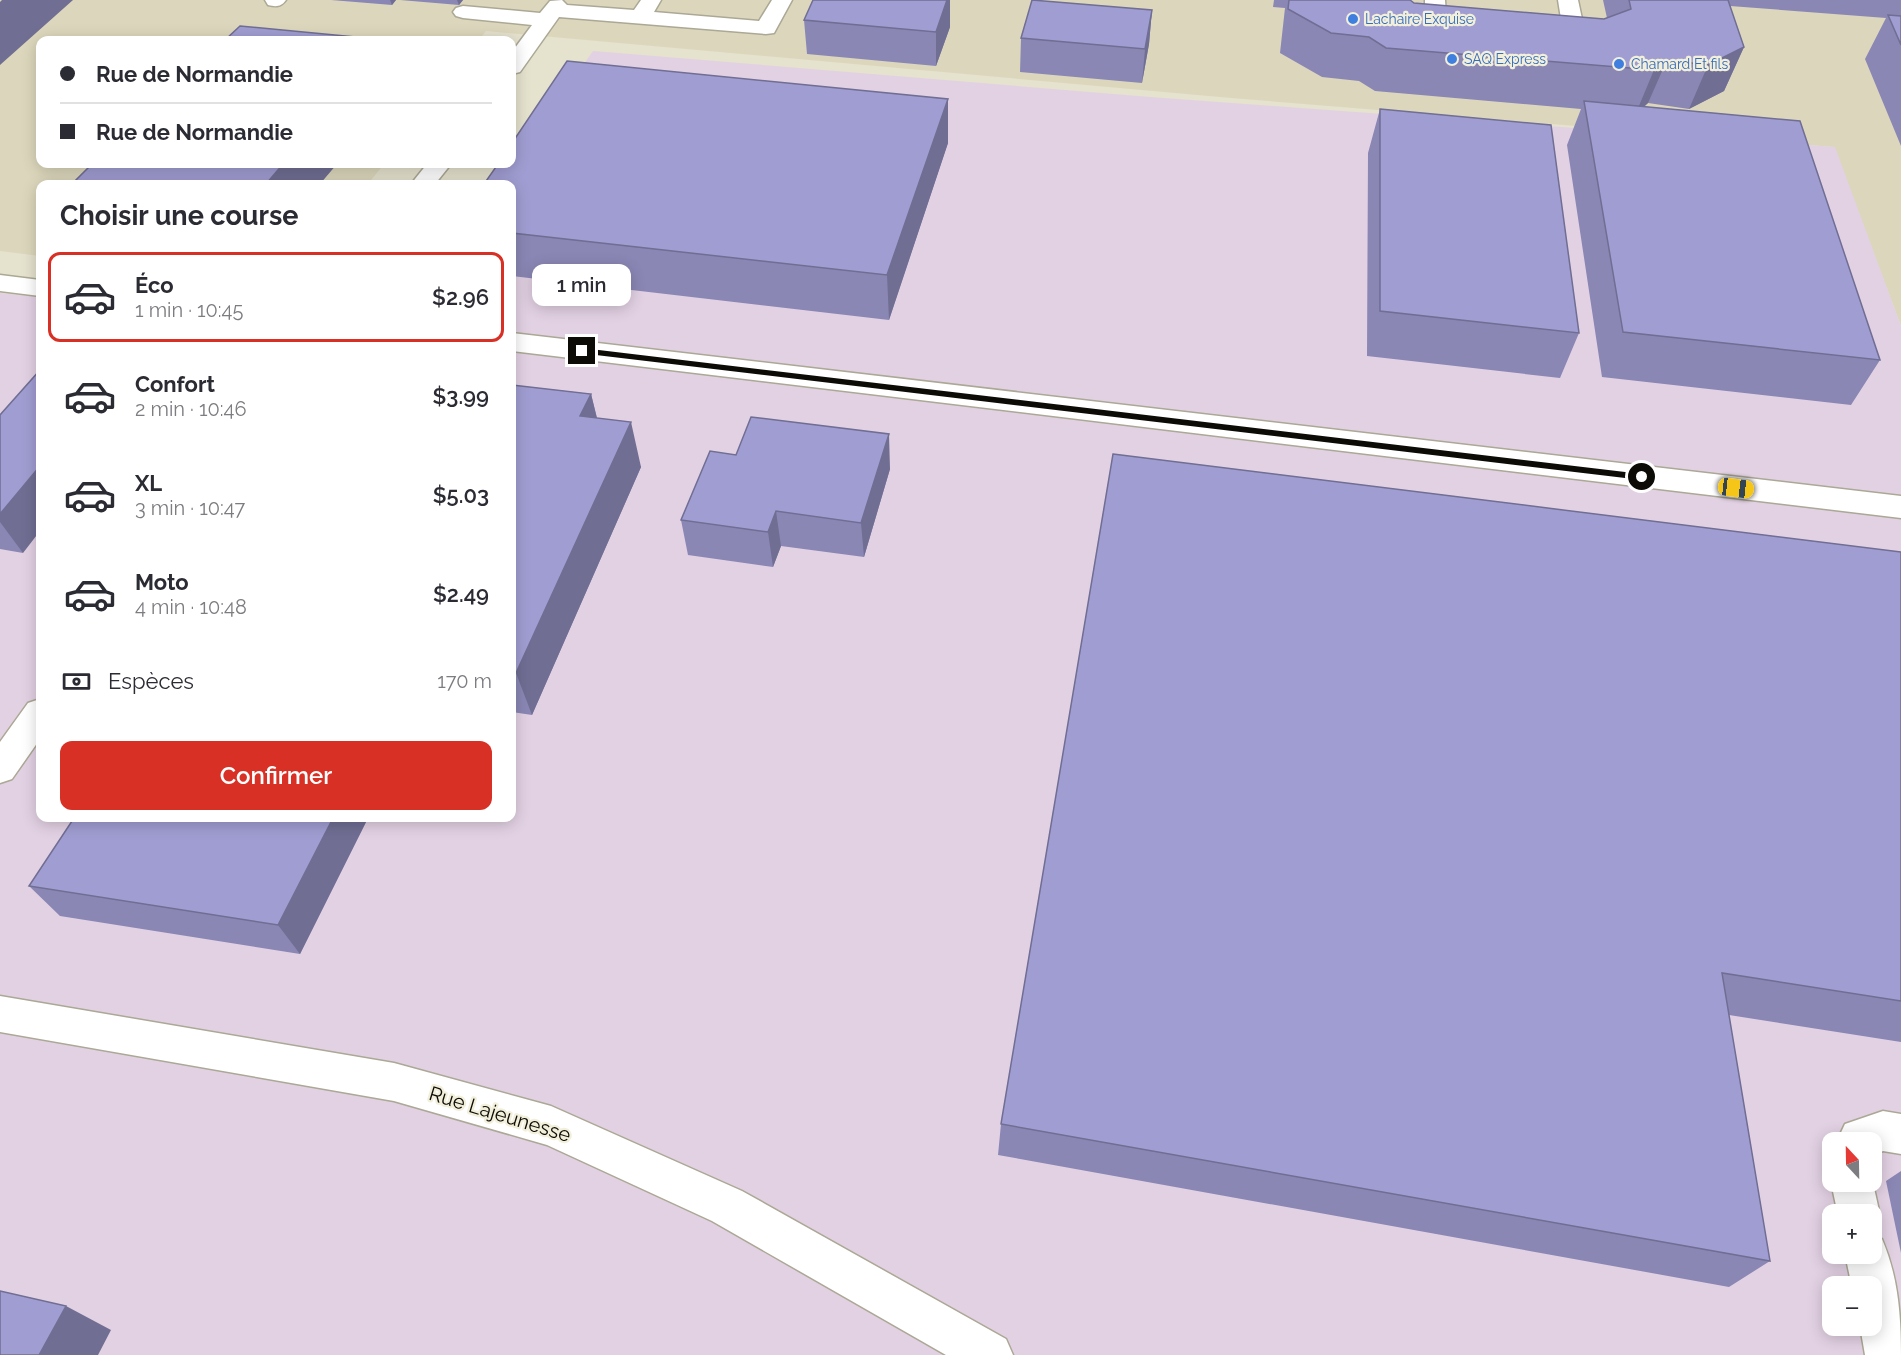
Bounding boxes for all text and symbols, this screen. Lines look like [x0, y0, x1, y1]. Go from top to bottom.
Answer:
place label: Lachaire Exquise [1365, 11, 1474, 27]
marker: Lachaire Exquise [1346, 12, 1360, 26]
place label: SAQ Express [1464, 51, 1546, 67]
marker: SAQ Express [1445, 52, 1459, 66]
place label: Chamard Et fils [1631, 56, 1728, 72]
marker: Chamard Et fils [1612, 57, 1626, 71]
text: Rue de Normandie [96, 61, 293, 87]
text: Rue de Normandie [96, 119, 293, 145]
text: Choisir une course [60, 200, 298, 231]
callout: 1 min [532, 264, 632, 306]
icon: car [63, 270, 117, 324]
text: Éco [135, 272, 174, 298]
text: 1 min [557, 273, 606, 297]
text: $2.96 [432, 284, 489, 310]
text: 1 min · 10:45 [135, 298, 243, 322]
route end [568, 337, 595, 364]
icon: car [63, 369, 117, 423]
text: Confort [135, 371, 215, 397]
text: $3.99 [433, 383, 489, 409]
text: 2 min · 10:46 [135, 397, 246, 421]
route start [1628, 463, 1655, 490]
icon: car [63, 468, 117, 522]
text: XL [135, 470, 162, 496]
car [1717, 477, 1755, 499]
text: $5.03 [433, 482, 489, 508]
text: 3 min · 10:47 [135, 496, 245, 520]
icon: car [63, 567, 117, 621]
text: Moto [135, 569, 189, 595]
text: $2.49 [433, 581, 489, 607]
text: 4 min · 10:48 [135, 595, 247, 619]
icon: cash [60, 665, 93, 698]
text: Espèces [108, 668, 194, 694]
text: 170 m [437, 669, 492, 693]
button: Confirmer [60, 741, 492, 810]
street label: Rue Lajeunesse [426, 1081, 574, 1147]
north arrow [1822, 1132, 1882, 1192]
map controls [1822, 1132, 1882, 1336]
button: + [1822, 1204, 1882, 1264]
button: − [1822, 1276, 1882, 1336]

